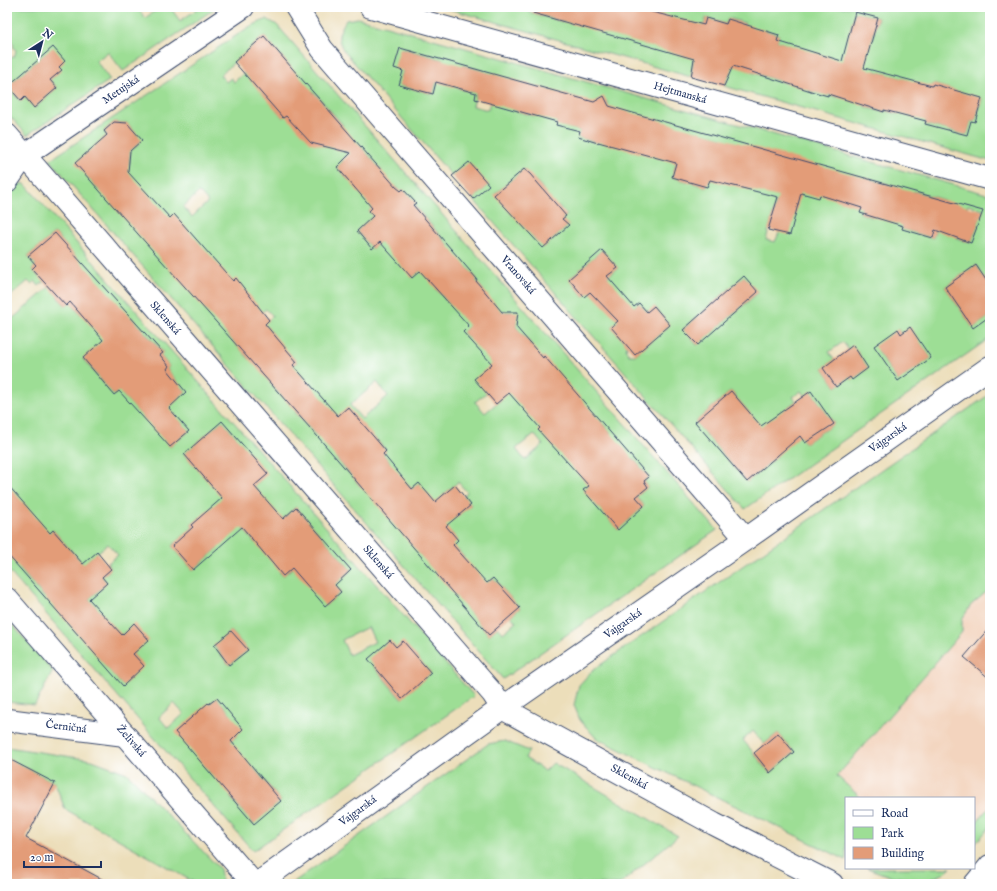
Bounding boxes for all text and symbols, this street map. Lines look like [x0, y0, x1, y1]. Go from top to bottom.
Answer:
north arrow [22, 22, 62, 62]
text: N [39, 26, 56, 43]
street label: Metujská [100, 72, 142, 108]
street label: Hejtmanská [652, 79, 708, 107]
street label: Vranovská [497, 252, 539, 297]
street label: Sklenská [147, 298, 184, 338]
street label: Vajgarská [866, 420, 910, 457]
street label: Sklenská [360, 542, 397, 582]
street label: Vajgarská [601, 606, 645, 643]
street label: Černičná [45, 718, 87, 736]
street label: Želivská [113, 722, 149, 760]
street label: Sklenská [608, 761, 650, 793]
street label: Vajgarská [336, 793, 380, 830]
legend [845, 797, 975, 869]
text: Road [881, 806, 909, 821]
text: Park [881, 826, 904, 841]
scale bar [24, 843, 101, 869]
text: Building [881, 846, 925, 861]
text: 20 m [30, 850, 53, 865]

